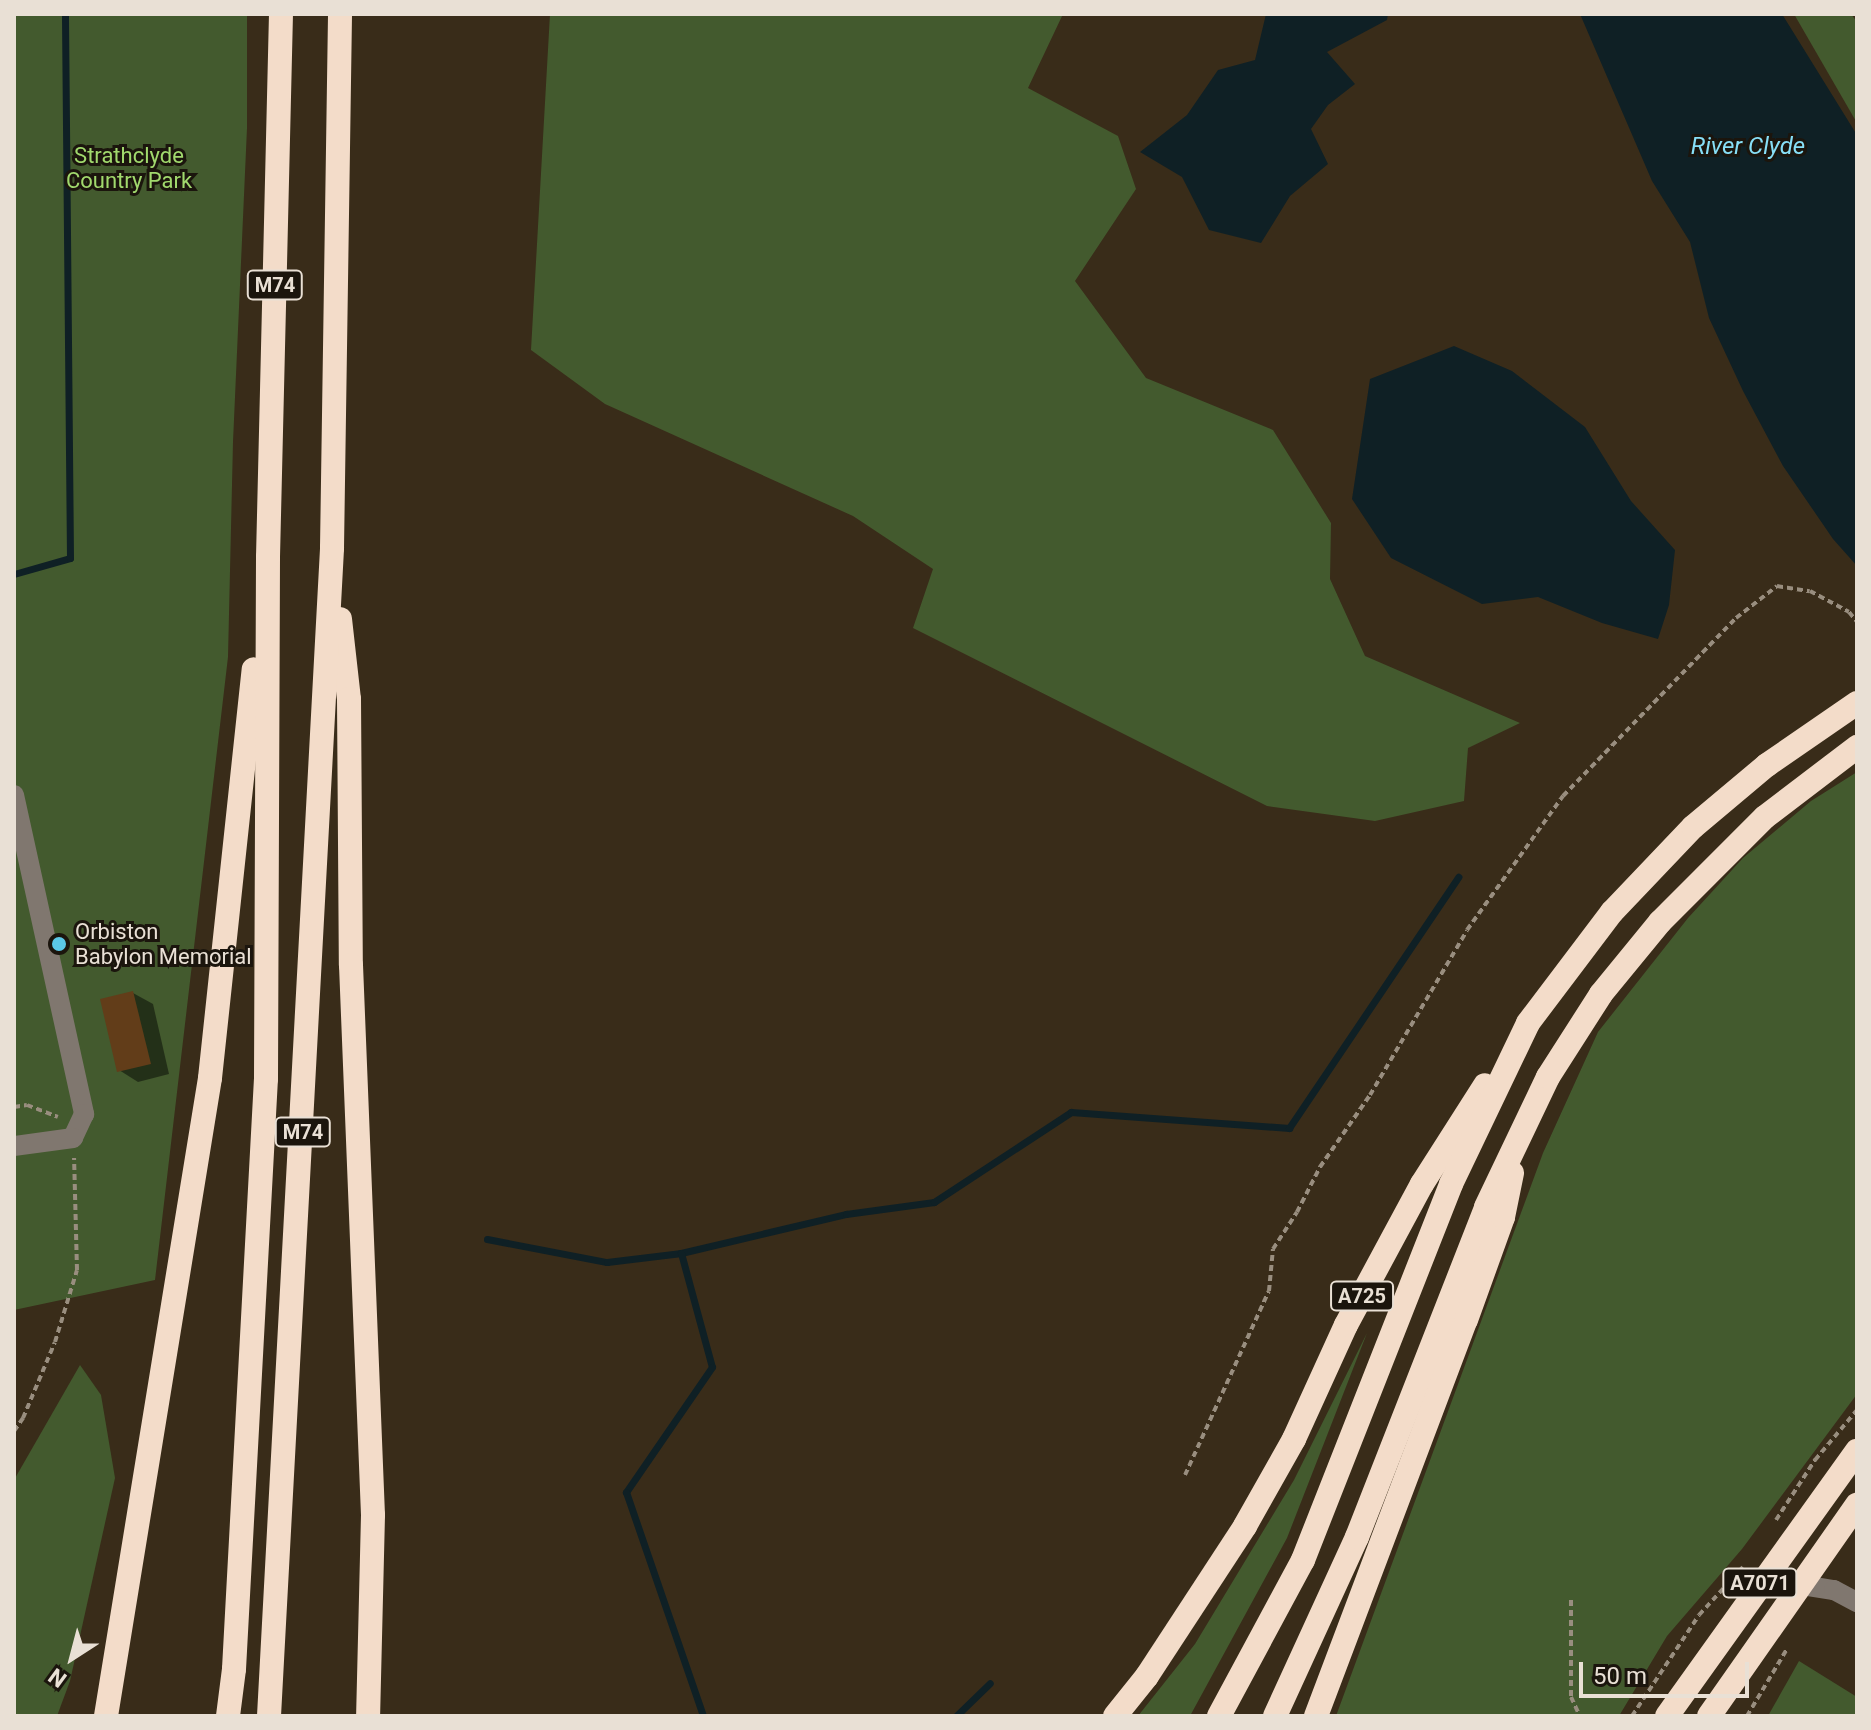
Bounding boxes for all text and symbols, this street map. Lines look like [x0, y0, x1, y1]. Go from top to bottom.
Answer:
water label: River Clyde [1691, 133, 1805, 161]
park label: Strathclyde Country Park [66, 142, 192, 194]
road number: M74 [245, 269, 305, 301]
place label: Orbiston Babylon Memorial [75, 918, 252, 970]
marker: Orbiston Babylon Memorial [50, 935, 68, 953]
road number: M74 [273, 1116, 333, 1148]
road number: A725 [1330, 1280, 1394, 1312]
road number: A7071 [1722, 1567, 1798, 1599]
north arrow [32, 1618, 112, 1698]
scale bar [1583, 1646, 1753, 1696]
text: 50 m [1593, 1662, 1647, 1690]
text: N [44, 1663, 71, 1692]

